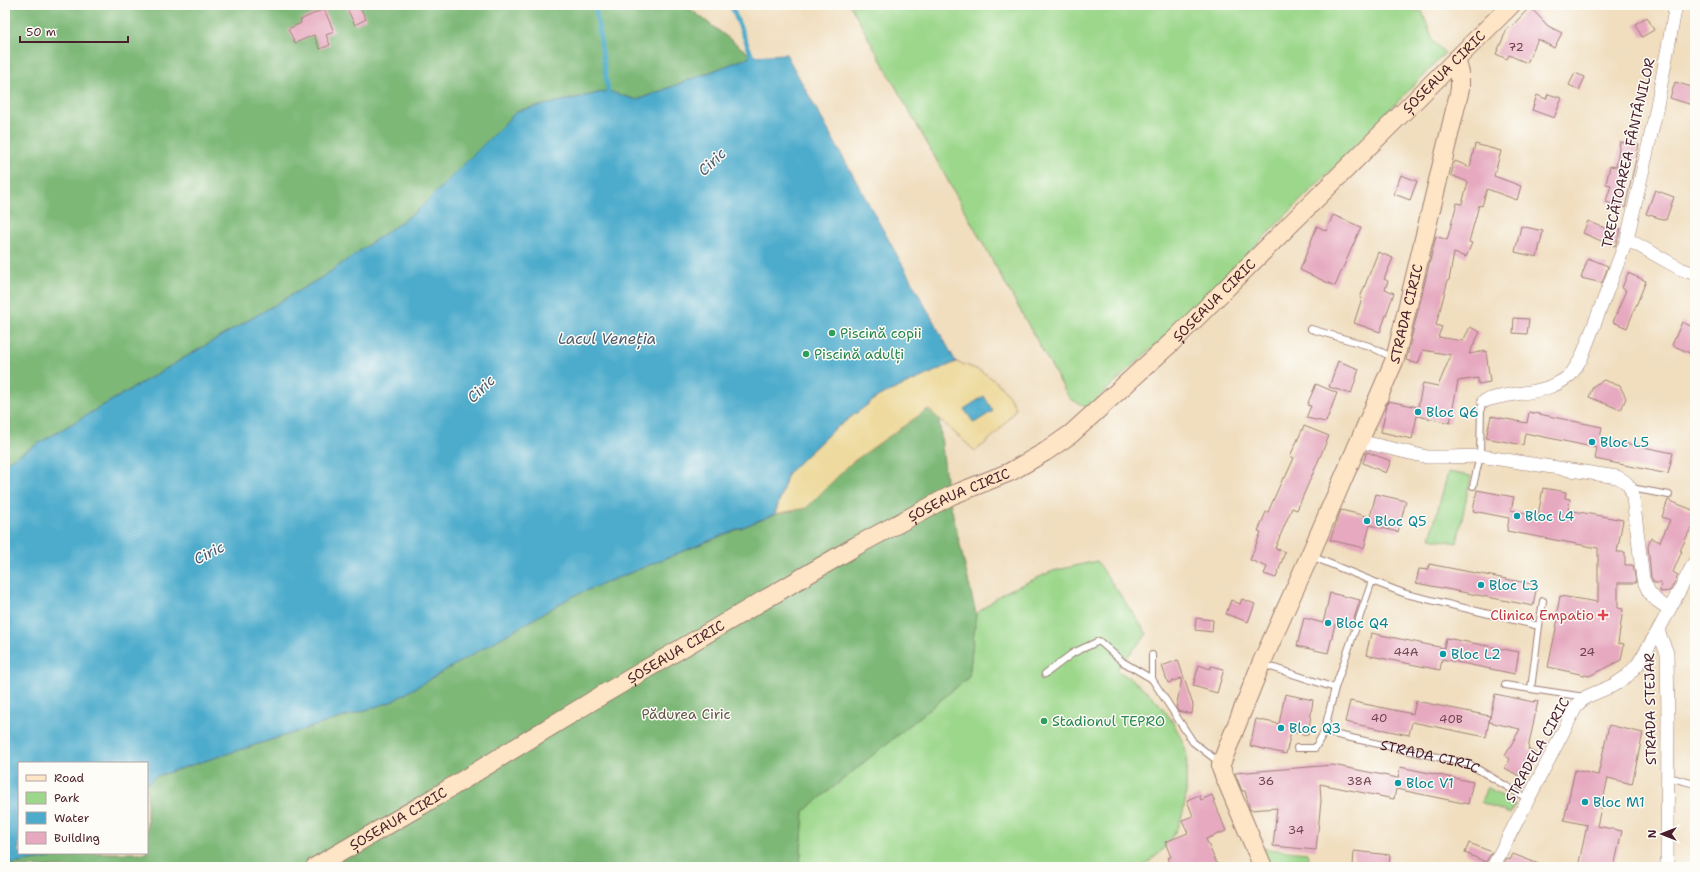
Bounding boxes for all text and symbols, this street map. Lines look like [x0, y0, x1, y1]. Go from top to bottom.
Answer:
scale bar [20, 18, 128, 44]
text: 50 m [26, 24, 56, 40]
street label: ȘOSEAUA CIRIC [1398, 27, 1489, 118]
house number: 72 [1508, 39, 1524, 55]
street label: TRECĂTOAREA FÂNTÂNILOR [1597, 56, 1659, 250]
water label: Ciric [694, 143, 731, 180]
street label: ȘOSEAUA CIRIC [1169, 255, 1259, 346]
street label: STRADA CIRIC [1385, 262, 1427, 366]
place label: Piscină copii [840, 324, 922, 342]
marker: Piscină copii [827, 328, 837, 338]
water label: Lacul Veneția [558, 329, 656, 350]
place label: Piscină adulți [814, 345, 904, 364]
marker: Piscină adulți [801, 349, 811, 359]
water label: Ciric [463, 370, 500, 407]
place label: Bloc Q6 [1426, 403, 1479, 421]
marker: Bloc Q6 [1413, 407, 1423, 417]
place label: Bloc L5 [1600, 433, 1649, 451]
marker: Bloc L5 [1587, 437, 1597, 447]
street label: ȘOSEAUA CIRIC [905, 464, 1012, 527]
place label: Bloc L4 [1525, 507, 1575, 525]
marker: Bloc L4 [1512, 511, 1522, 521]
place label: Bloc Q5 [1375, 512, 1427, 530]
marker: Bloc Q5 [1362, 516, 1372, 526]
water label: Ciric [190, 537, 228, 569]
place label: Bloc L3 [1489, 576, 1539, 594]
marker: Bloc L3 [1476, 580, 1486, 590]
place label: Clinica Empatio [1490, 606, 1594, 624]
marker: Clinica Empatio [1597, 609, 1609, 621]
place label: Bloc Q4 [1336, 614, 1389, 632]
street label: ȘOSEAUA CIRIC [624, 616, 728, 688]
marker: Bloc Q4 [1323, 618, 1333, 628]
house number: 44A [1393, 644, 1419, 660]
house number: 24 [1579, 644, 1595, 660]
place label: Bloc L2 [1451, 645, 1501, 663]
marker: Bloc L2 [1438, 649, 1448, 659]
street label: STRADA STEJAR [1640, 652, 1660, 765]
street label: STRADELA CIRIC [1501, 694, 1573, 806]
park label: Pădurea Ciric [641, 705, 731, 723]
house number: 40 [1371, 710, 1387, 726]
house number: 40B [1439, 711, 1463, 727]
place label: Stadionul TEPRO [1052, 712, 1165, 730]
marker: Stadionul TEPRO [1039, 716, 1049, 726]
place label: Bloc Q3 [1289, 719, 1341, 737]
marker: Bloc Q3 [1276, 723, 1286, 733]
street label: STRADA CIRIC [1379, 736, 1483, 777]
legend [18, 762, 148, 854]
text: Road [54, 770, 85, 786]
house number: 36 [1258, 773, 1274, 789]
house number: 38A [1346, 773, 1372, 789]
place label: Bloc V1 [1406, 774, 1454, 792]
marker: Bloc V1 [1393, 778, 1403, 788]
street label: ȘOSEAUA CIRIC [346, 783, 450, 855]
text: Park [54, 790, 80, 806]
place label: Bloc M1 [1593, 793, 1645, 811]
marker: Bloc M1 [1580, 797, 1590, 807]
text: Water [54, 810, 90, 826]
north arrow [1642, 814, 1682, 854]
house number: 34 [1288, 822, 1304, 838]
text: N [1645, 829, 1660, 838]
text: Building [54, 830, 100, 846]

